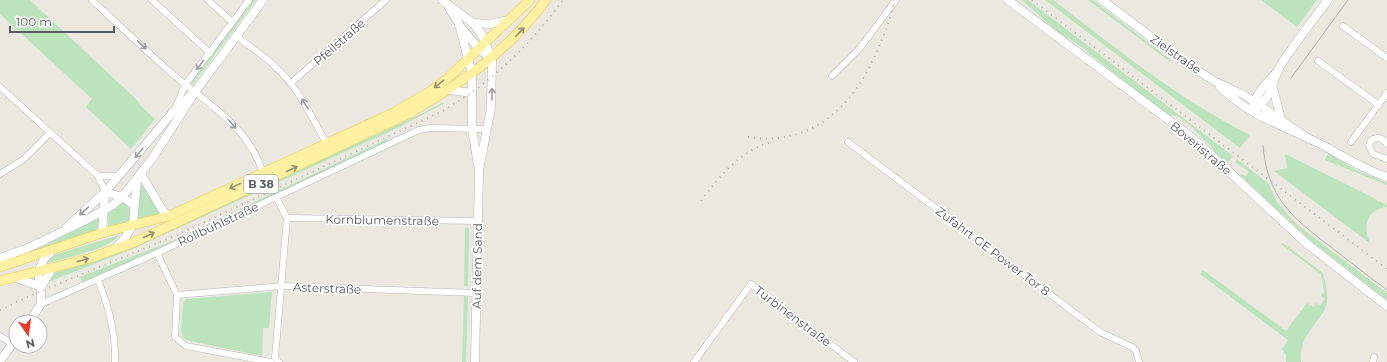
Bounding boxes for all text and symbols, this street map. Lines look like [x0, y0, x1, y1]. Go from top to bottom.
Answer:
scale bar [10, 8, 114, 34]
text: 100 m [16, 14, 52, 29]
street label: Pfeilstraße [310, 15, 368, 69]
one-way arrow [515, 27, 525, 37]
street label: Zielstraße [1148, 31, 1204, 77]
one-way arrow [136, 41, 147, 50]
one-way arrow [196, 59, 205, 70]
one-way arrow [434, 80, 444, 89]
one-way arrow [488, 88, 496, 101]
one-way arrow [300, 98, 308, 110]
street label: Boveristraße [1167, 118, 1235, 178]
one-way arrow [227, 119, 237, 129]
one-way arrow [135, 147, 144, 158]
one-way arrow [286, 165, 298, 172]
road number: B 38 [244, 175, 278, 193]
one-way arrow [230, 183, 242, 190]
street label: Rollbühlstraße [175, 199, 261, 249]
street label: Zufahrt GE Power Tor 8 [933, 203, 1053, 299]
one-way arrow [79, 206, 89, 216]
street label: Kornblumenstraße [325, 212, 439, 228]
street label: Auf dem Sand [469, 223, 485, 309]
one-way arrow [143, 231, 155, 238]
one-way arrow [76, 256, 89, 263]
street label: Asterstraße [293, 279, 361, 297]
street label: Turbinenstraße [752, 282, 834, 350]
north arrow [8, 314, 48, 354]
text: N [24, 336, 36, 352]

